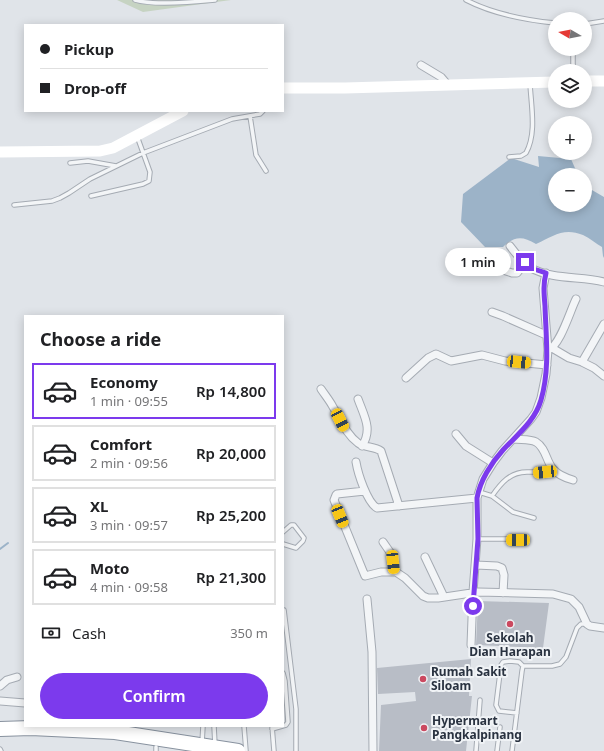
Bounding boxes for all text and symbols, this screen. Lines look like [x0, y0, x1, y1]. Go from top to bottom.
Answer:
north arrow [548, 12, 592, 56]
map controls [548, 12, 592, 212]
text: Pickup [64, 39, 114, 59]
button: layers [548, 64, 592, 108]
text: Drop-off [64, 78, 126, 98]
button: + [548, 116, 592, 160]
button: − [548, 168, 592, 212]
callout: 1 min [445, 248, 511, 276]
text: 1 min [460, 253, 496, 271]
route end [516, 253, 534, 271]
text: Choose a ride [40, 327, 161, 351]
car [506, 355, 532, 369]
text: Economy [90, 372, 158, 392]
icon: car [42, 373, 78, 409]
text: Rp 14,800 [196, 381, 266, 401]
text: 1 min · 09:55 [90, 392, 168, 410]
car [329, 407, 351, 433]
text: Comfort [90, 434, 152, 454]
icon: car [42, 435, 78, 471]
text: Rp 20,000 [196, 443, 266, 463]
text: 2 min · 09:56 [90, 454, 168, 472]
car [532, 465, 558, 479]
text: XL [90, 496, 108, 516]
icon: car [42, 497, 78, 533]
car [330, 503, 350, 529]
text: Rp 25,200 [196, 505, 266, 525]
text: 3 min · 09:57 [90, 516, 168, 534]
car [506, 534, 530, 546]
car [386, 549, 400, 575]
text: Moto [90, 558, 129, 578]
icon: car [42, 559, 78, 595]
text: Rp 21,300 [196, 567, 266, 587]
text: 4 min · 09:58 [90, 578, 168, 596]
route start [464, 597, 482, 615]
marker: Sekolah Dian Harapan [505, 619, 515, 629]
icon: cash [40, 622, 62, 644]
text: Cash [72, 623, 106, 643]
text: 350 m [230, 624, 268, 642]
place label: Sekolah Dian Harapan [469, 629, 551, 660]
place label: Rumah Sakit Siloam [431, 663, 507, 694]
button: Confirm [40, 673, 268, 719]
marker: Rumah Sakit Siloam [418, 674, 428, 684]
place label: Hypermart Pangkalpinang [432, 712, 522, 743]
marker: Hypermart Pangkalpinang [419, 723, 429, 733]

